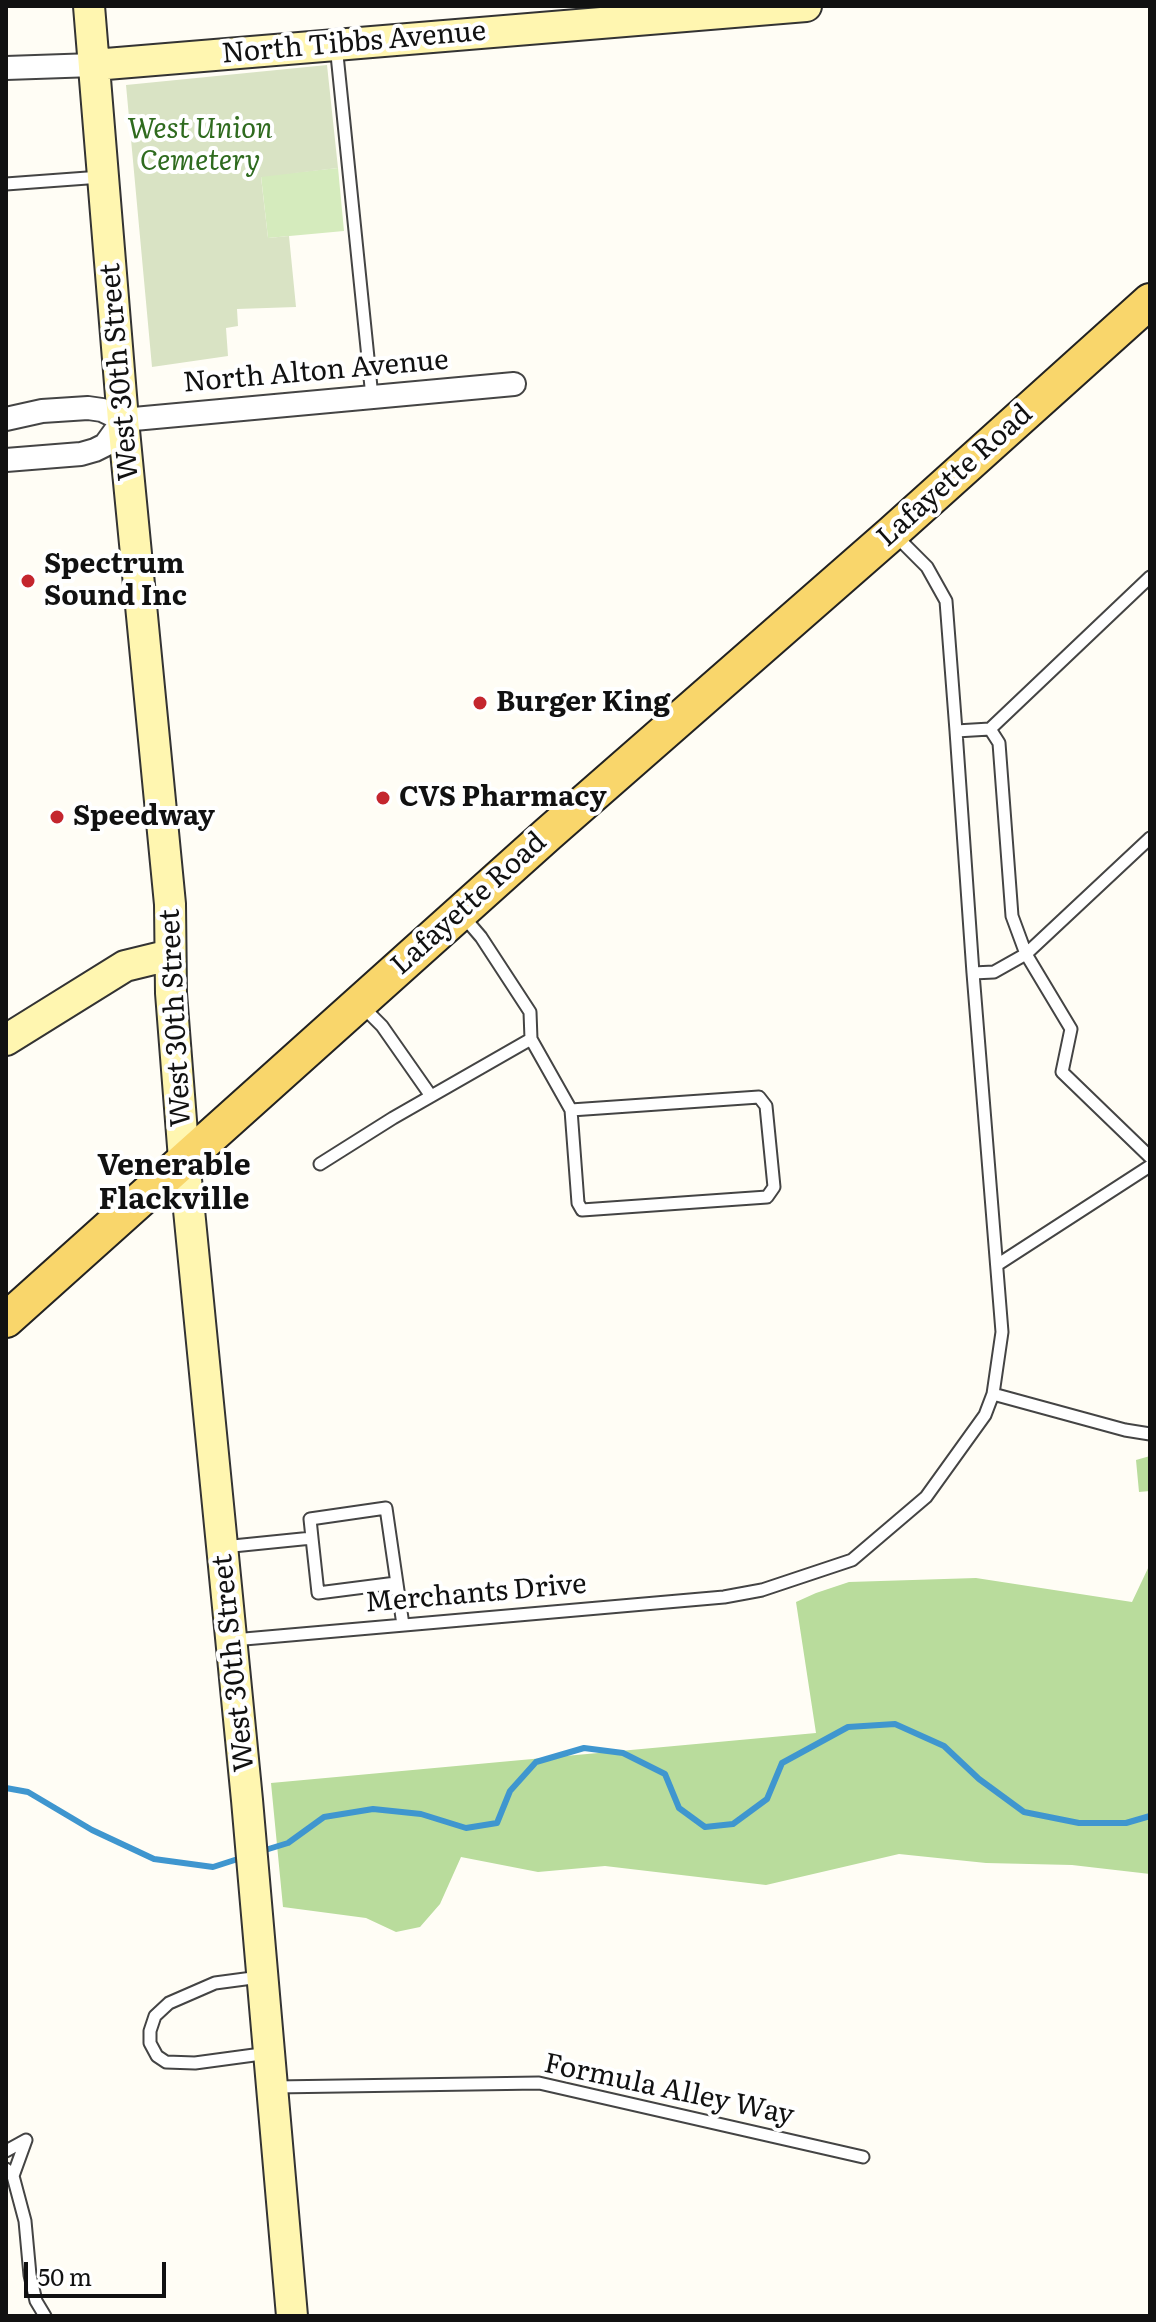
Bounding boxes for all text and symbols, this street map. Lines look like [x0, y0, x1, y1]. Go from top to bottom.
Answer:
street label: North Tibbs Avenue [220, 15, 488, 71]
park label: West Union Cemetery [127, 113, 273, 179]
street label: West 30th Street [94, 262, 146, 482]
street label: North Alton Avenue [182, 344, 450, 400]
street label: Lafayette Road [871, 398, 1039, 554]
place label: Spectrum Sound Inc [44, 548, 187, 614]
marker: Spectrum Sound Inc [19, 572, 37, 590]
place label: Burger King [496, 686, 670, 720]
marker: Burger King [471, 694, 489, 712]
place label: CVS Pharmacy [399, 781, 607, 815]
marker: CVS Pharmacy [374, 789, 392, 807]
place label: Speedway [73, 800, 215, 834]
marker: Speedway [48, 808, 66, 826]
street label: Lafayette Road [385, 826, 553, 982]
street label: West 30th Street [154, 908, 198, 1128]
district label: Venerable Flackville [97, 1148, 251, 1218]
street label: West 30th Street [206, 1553, 262, 1773]
street label: Merchants Drive [364, 1568, 588, 1620]
street label: Formula Alley Way [541, 2047, 797, 2133]
scale bar [28, 2246, 170, 2296]
text: 50 m [38, 2258, 92, 2293]

